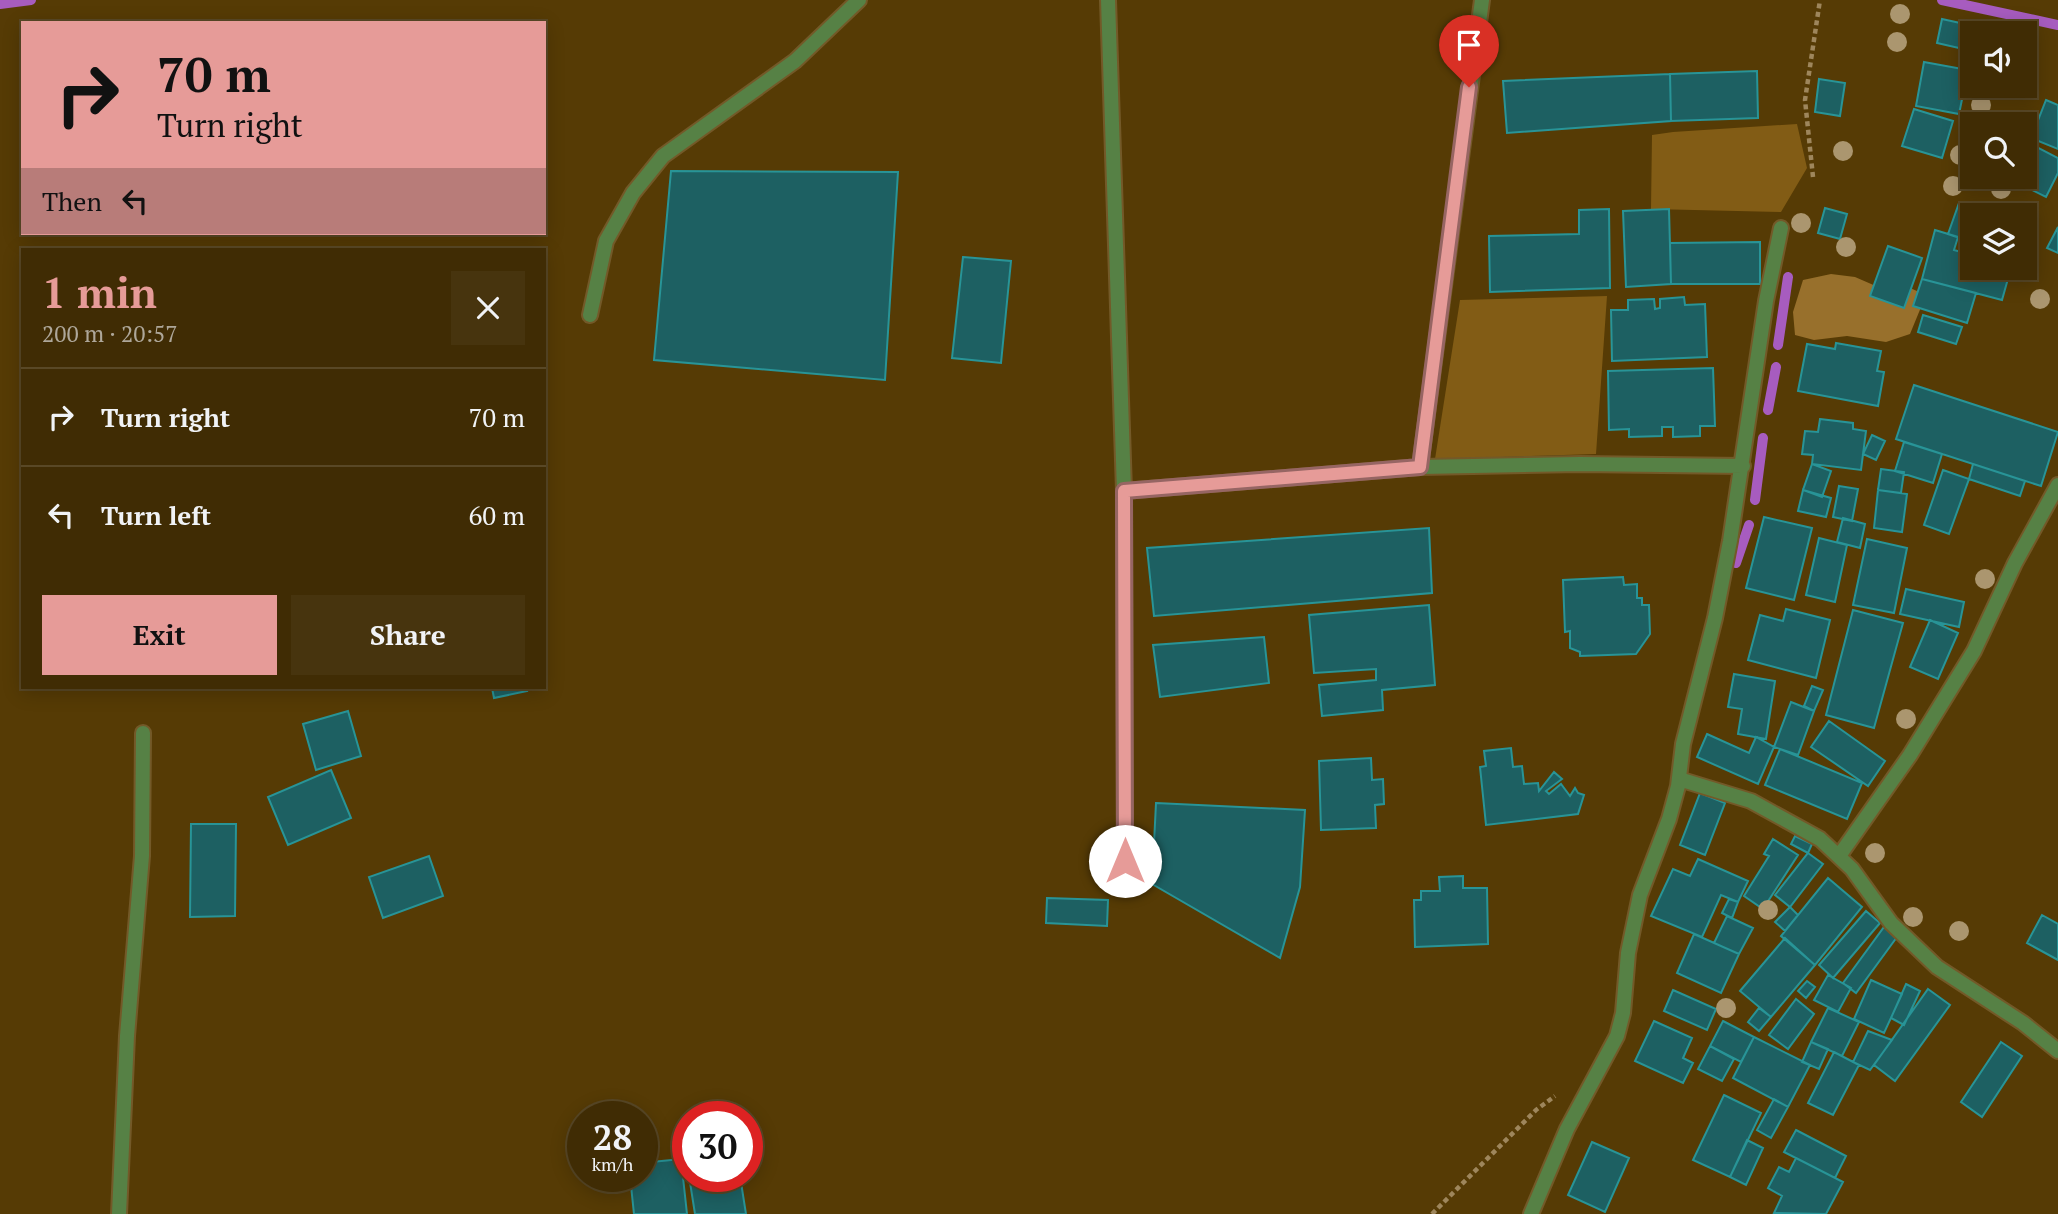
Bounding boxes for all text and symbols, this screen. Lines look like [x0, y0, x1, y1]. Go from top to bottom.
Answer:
pin [1439, 15, 1499, 87]
map controls [1960, 21, 2037, 280]
button: sound [1960, 21, 2037, 98]
icon: arrive [1450, 26, 1488, 64]
text: 70 m [157, 41, 271, 106]
icon: right [42, 49, 133, 140]
text: Turn right [157, 104, 303, 146]
button: search [1960, 112, 2037, 189]
icon: left [116, 182, 154, 220]
text: Then [42, 184, 102, 218]
button: layers [1960, 203, 2037, 280]
text: 1 min [42, 264, 157, 320]
button: close [451, 271, 525, 345]
text: 200 m · 20:57 [42, 318, 177, 349]
icon: right [42, 398, 80, 436]
text: Turn right [101, 400, 230, 434]
text: 70 m [469, 400, 525, 434]
icon: left [42, 496, 80, 534]
text: Turn left [101, 498, 211, 532]
text: 60 m [469, 498, 525, 532]
button: Exit [42, 595, 277, 675]
button: Share [291, 595, 525, 675]
position arrow [1088, 824, 1162, 898]
speed limit sign: 30 [672, 1101, 763, 1192]
text: 28 [593, 1114, 632, 1160]
text: km/h [592, 1152, 633, 1176]

